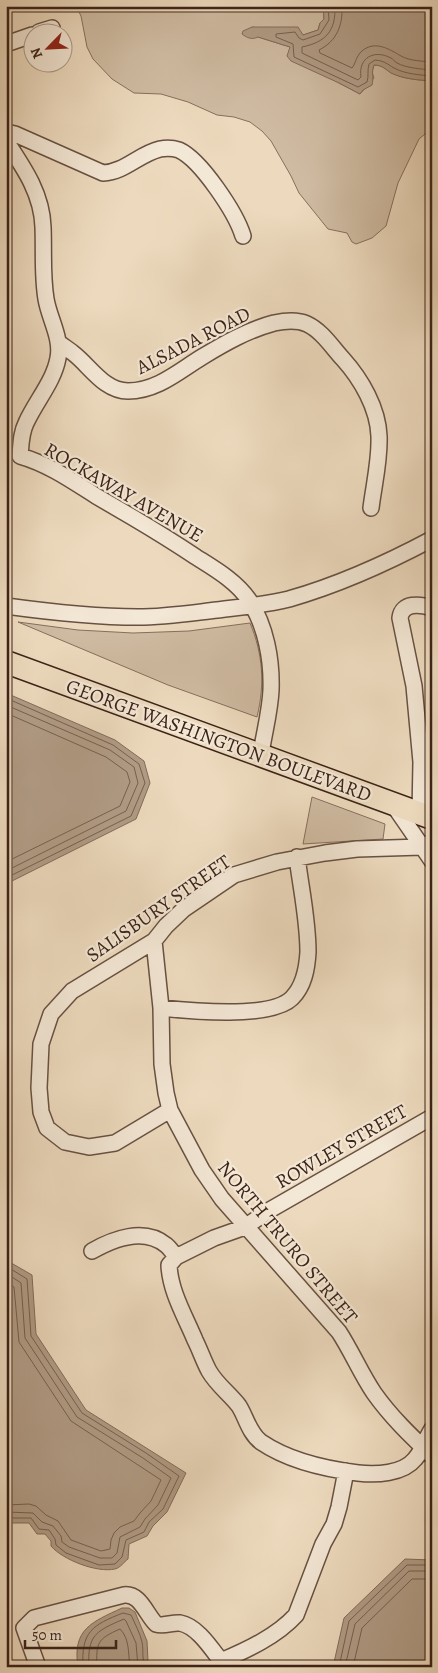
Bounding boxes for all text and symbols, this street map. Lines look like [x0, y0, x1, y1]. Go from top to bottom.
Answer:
north arrow [22, 22, 72, 72]
text: N [26, 45, 47, 62]
street label: ALSADA ROAD [131, 300, 255, 381]
street label: ROCKAWAY AVENUE [39, 436, 208, 549]
street label: GEORGE WASHINGTON BOULEVARD [62, 673, 375, 808]
street label: SALISBURY STREET [81, 848, 236, 968]
street label: ROWLEY STREET [270, 1098, 412, 1195]
street label: NORTH TRURO STREET [211, 1155, 364, 1330]
scale bar [25, 1618, 116, 1650]
text: 50 m [32, 1625, 62, 1645]

